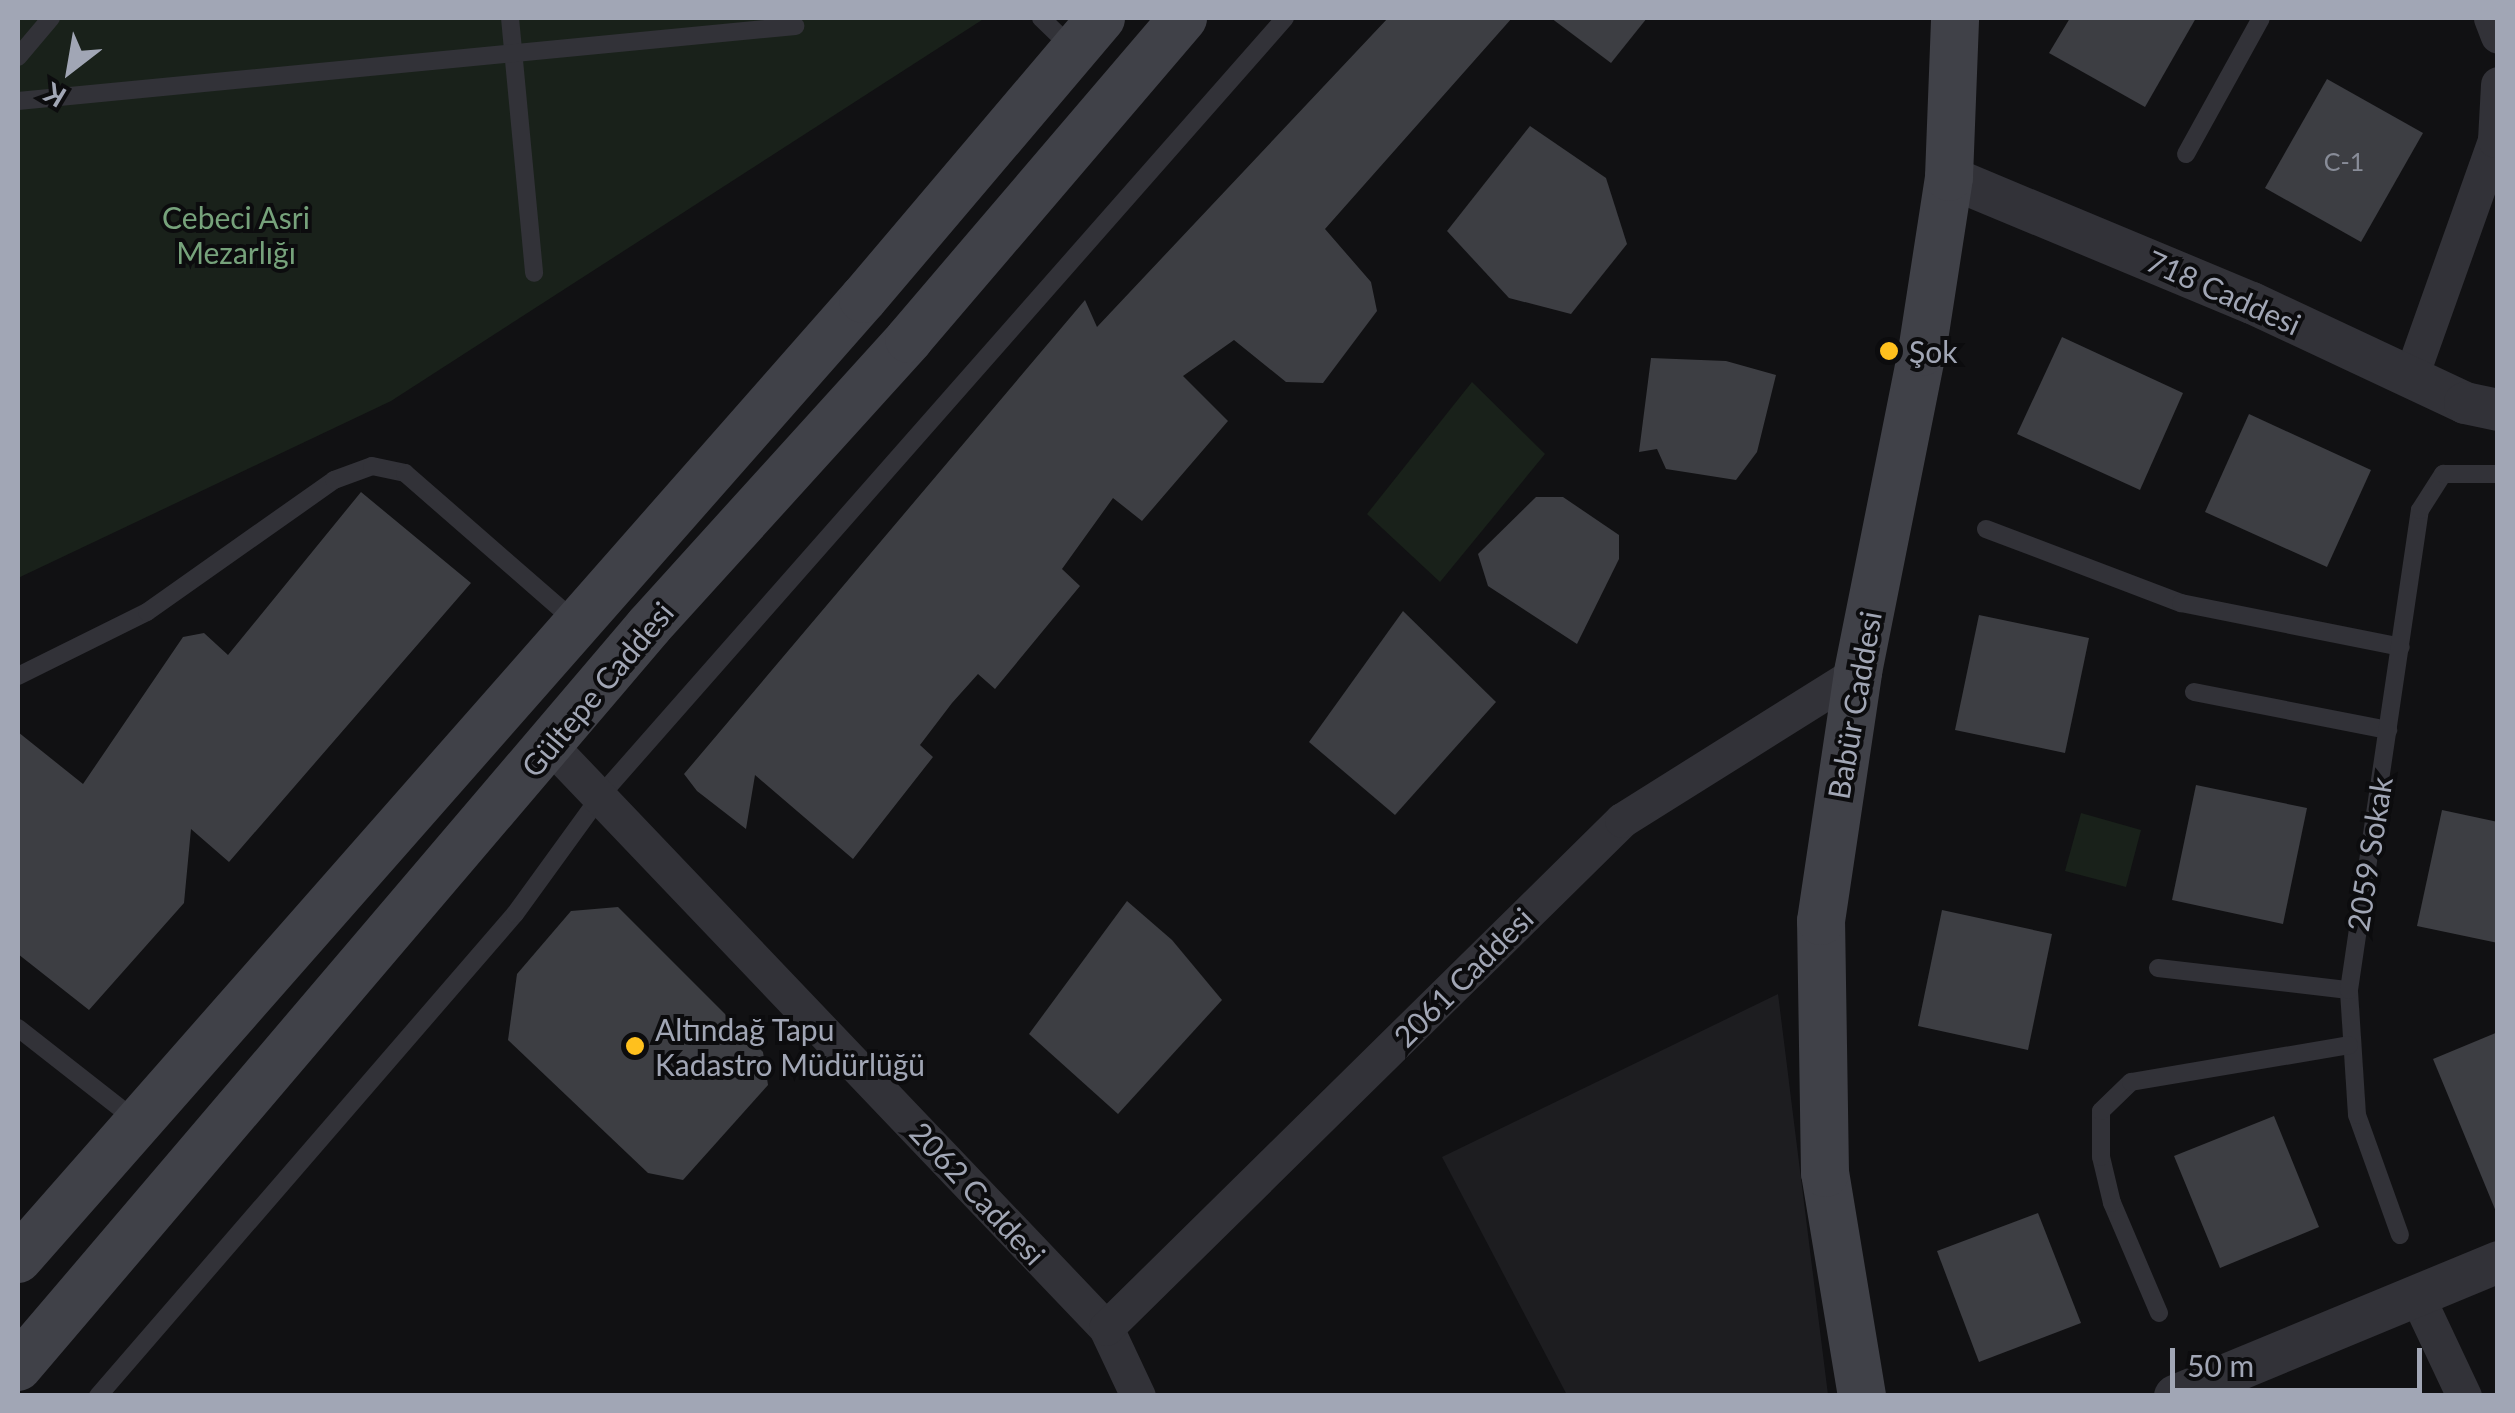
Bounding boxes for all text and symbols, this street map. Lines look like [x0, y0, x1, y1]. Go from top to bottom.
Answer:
north arrow [20, 20, 120, 120]
text: K [38, 76, 72, 115]
house number: C-1 [2324, 146, 2364, 176]
park label: Cebeci Asri Mezarlığı [162, 199, 310, 270]
street label: 718 Caddesi [2142, 242, 2306, 342]
place label: Şok [1909, 333, 1957, 369]
marker: Şok [1878, 340, 1900, 362]
street label: Gültepe Caddesi [514, 594, 680, 784]
street label: Babür Caddesi [1820, 608, 1888, 802]
street label: 2059 Sokak [2339, 774, 2399, 934]
street label: 2061 Caddesi [1386, 900, 1540, 1054]
place label: Altındağ Tapu Kadastro Müdürlüğü [655, 1011, 925, 1082]
marker: Altındağ Tapu Kadastro Müdürlüğü [624, 1035, 646, 1057]
street label: 2062 Caddesi [903, 1114, 1053, 1272]
scale bar [2175, 1328, 2428, 1390]
text: 50 m [2187, 1347, 2254, 1383]

